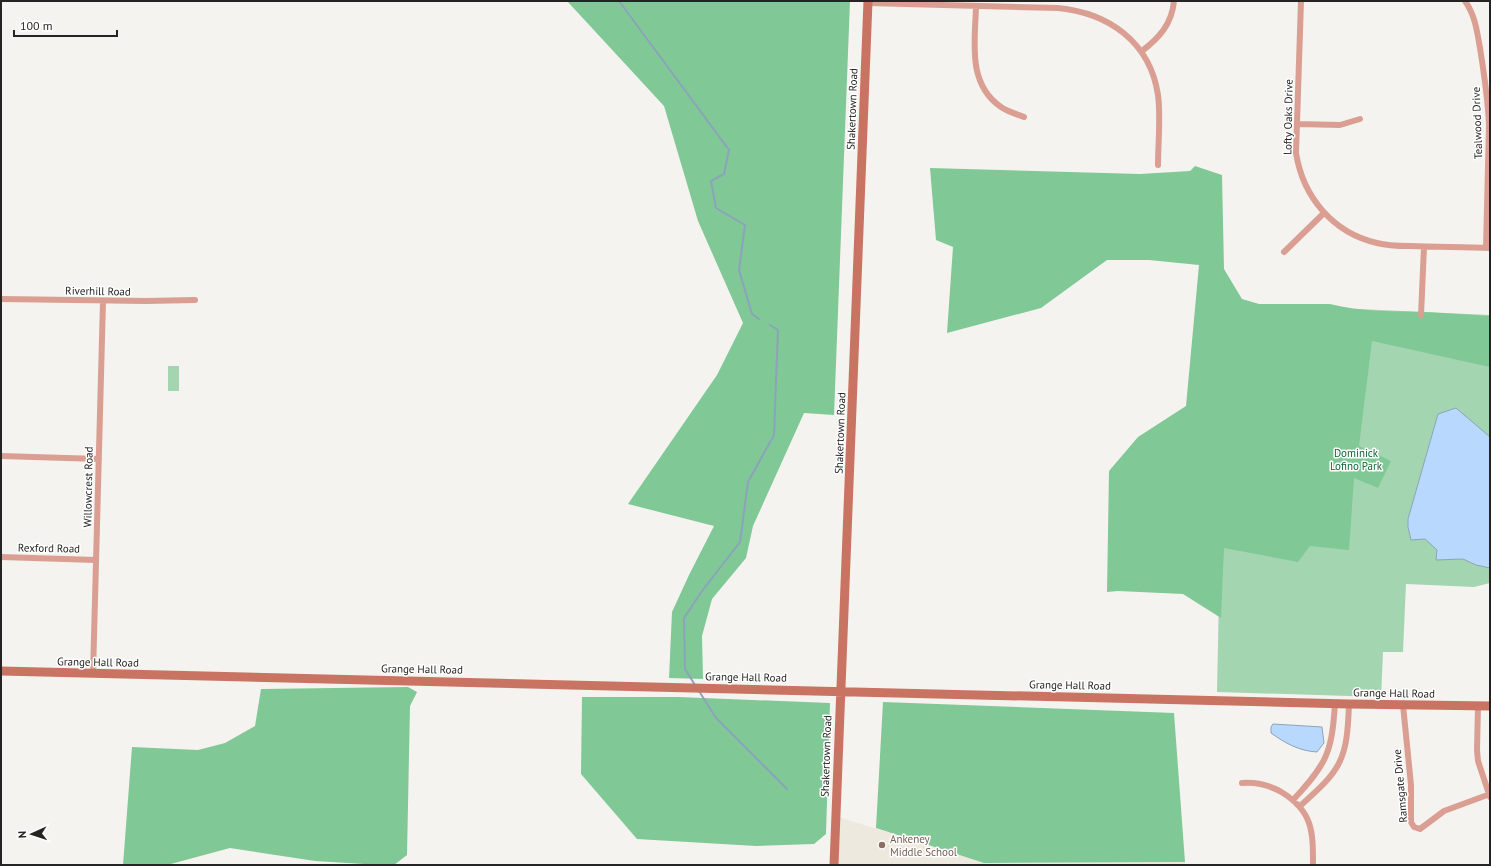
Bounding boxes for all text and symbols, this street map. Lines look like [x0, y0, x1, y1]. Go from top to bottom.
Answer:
scale bar [14, 12, 117, 38]
text: 100 m [20, 18, 53, 33]
street label: Shakertown Road [844, 68, 860, 150]
street label: Lofty Oaks Drive [1280, 78, 1296, 155]
street label: Tealwood Drive [1469, 86, 1485, 159]
street label: Riverhill Road [65, 283, 131, 299]
street label: Shakertown Road [832, 392, 848, 474]
street label: Willowcrest Road [80, 446, 96, 528]
park label: Dominick Lofino Park [1330, 446, 1383, 473]
street label: Rexford Road [18, 540, 80, 556]
street label: Grange Hall Road [57, 654, 139, 670]
street label: Grange Hall Road [381, 661, 463, 677]
street label: Grange Hall Road [705, 669, 787, 685]
street label: Grange Hall Road [1029, 677, 1111, 693]
street label: Grange Hall Road [1353, 685, 1435, 701]
street label: Shakertown Road [818, 715, 834, 797]
street label: Ramsgate Drive [1390, 748, 1410, 823]
north arrow [12, 814, 52, 854]
text: N [15, 831, 29, 839]
place label: Ankeney Middle School [890, 832, 958, 859]
marker: Ankeney Middle School [877, 840, 887, 850]

